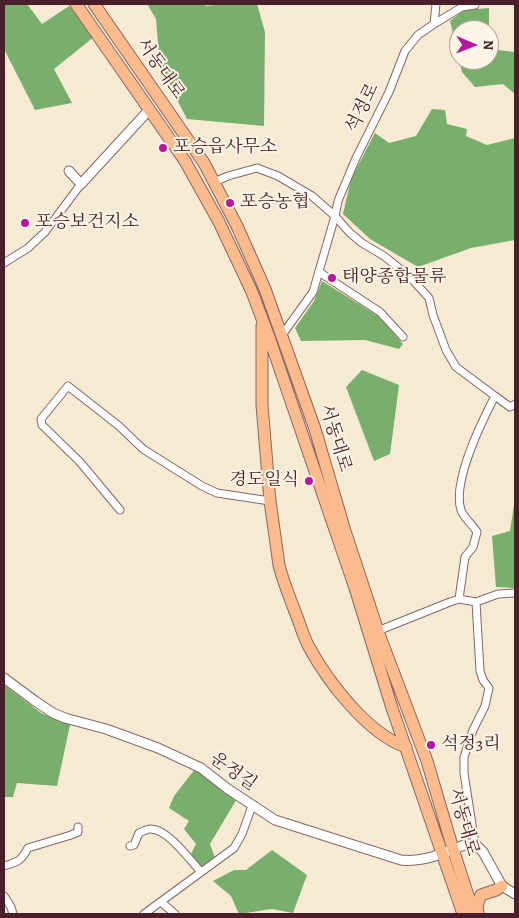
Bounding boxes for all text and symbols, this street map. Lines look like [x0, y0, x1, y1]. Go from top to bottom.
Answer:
north arrow [449, 20, 499, 70]
street label: 서동대로 [131, 34, 189, 104]
text: N [479, 40, 498, 51]
street label: 석정로 [342, 80, 384, 136]
place label: 포승읍사무소 [173, 137, 277, 159]
marker: 포승읍사무소 [157, 142, 169, 154]
place label: 포승농협 [240, 192, 310, 214]
marker: 포승농협 [224, 197, 236, 209]
place label: 포승보건지소 [35, 212, 139, 234]
marker: 포승보건지소 [19, 217, 31, 229]
place label: 태양종합물류 [342, 267, 446, 289]
marker: 태양종합물류 [326, 272, 338, 284]
street label: 서동대로 [315, 402, 355, 474]
place label: 경도일식 [229, 470, 299, 492]
marker: 경도일식 [303, 475, 315, 487]
place label: 석정3리 [441, 734, 501, 756]
marker: 석정3리 [425, 739, 437, 751]
street label: 운정길 [205, 748, 261, 796]
street label: 서동대로 [443, 786, 483, 858]

